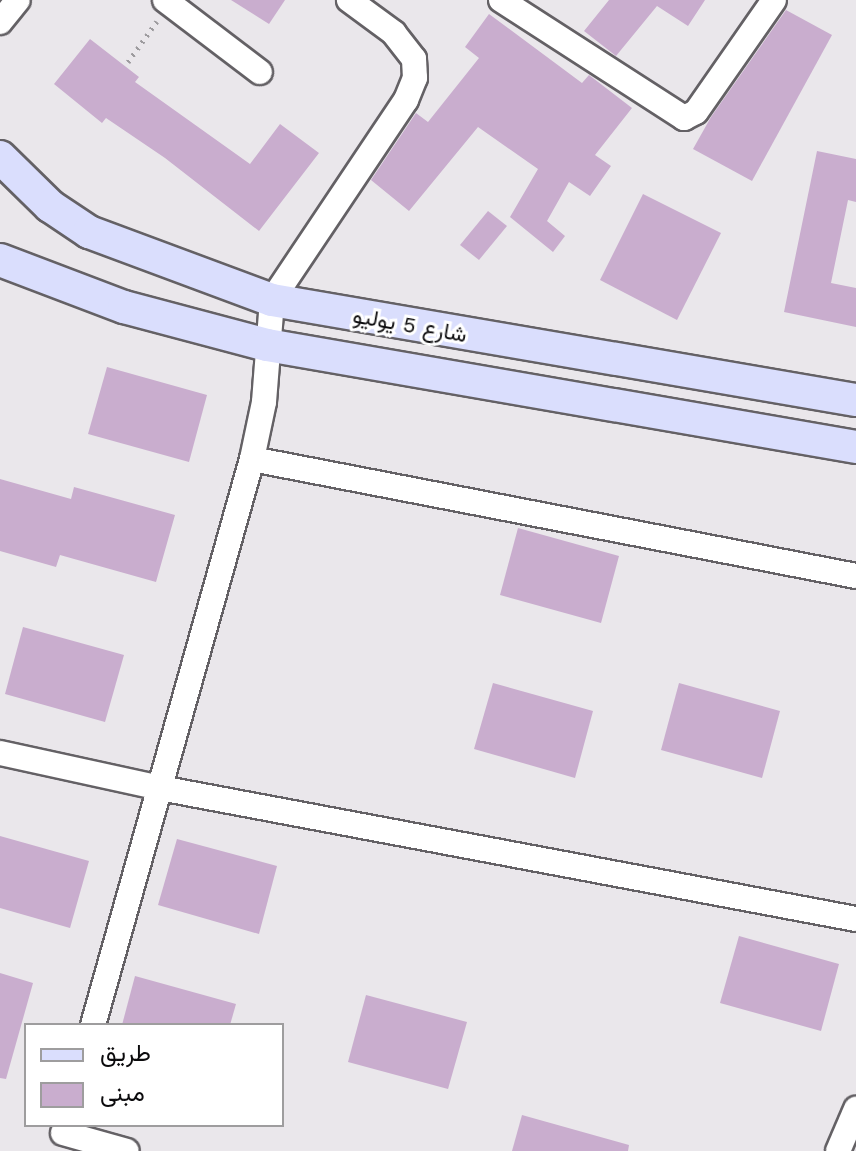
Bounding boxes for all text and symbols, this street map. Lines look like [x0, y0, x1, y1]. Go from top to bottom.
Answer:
street label: شارع 5 يوليو [351, 302, 469, 348]
legend [24, 1023, 284, 1127]
text: طريق [100, 1039, 151, 1067]
text: مبنى [100, 1079, 145, 1107]

